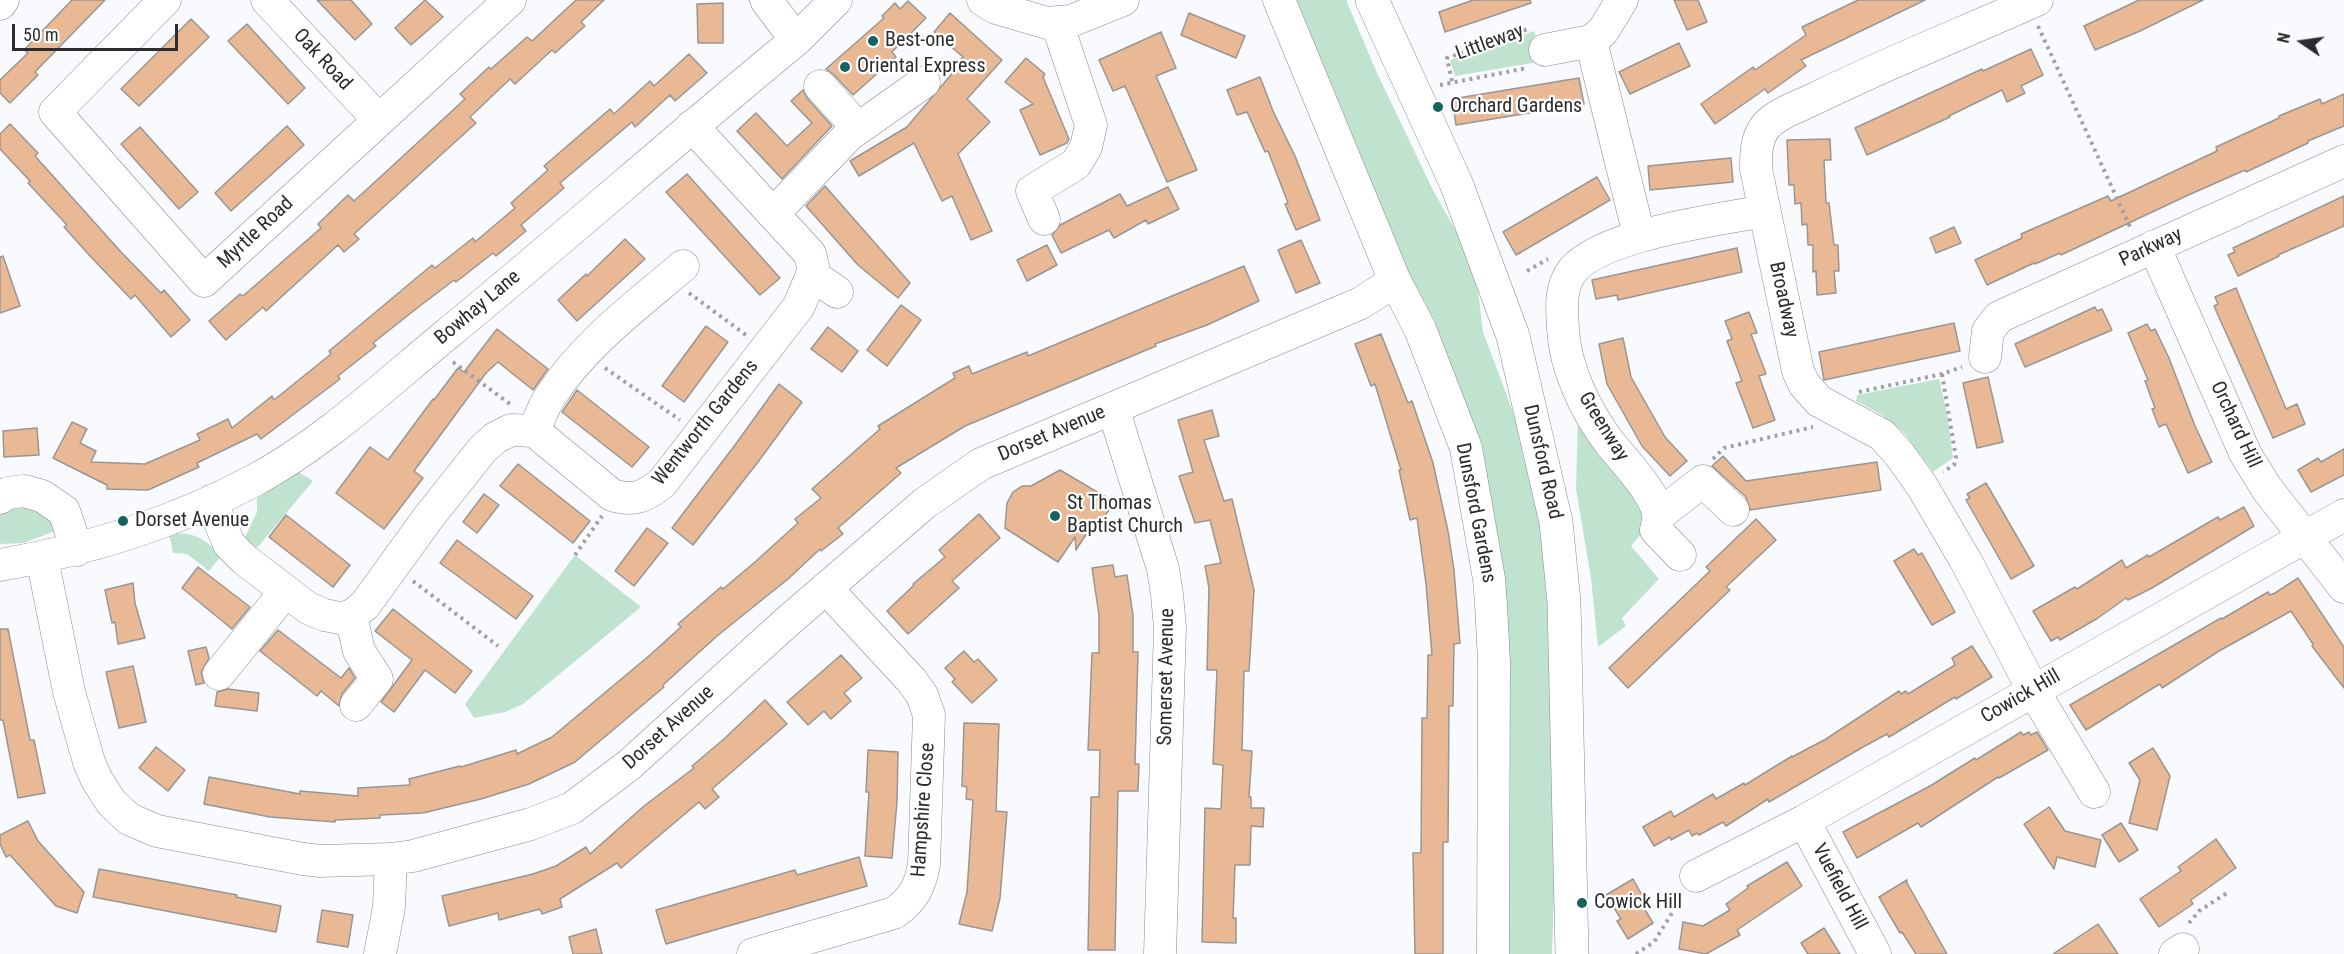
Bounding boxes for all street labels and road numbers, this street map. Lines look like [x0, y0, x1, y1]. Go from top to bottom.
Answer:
street label: Littleway [1453, 20, 1527, 66]
street label: Oak Road [288, 24, 356, 96]
street label: Myrtle Road [213, 192, 299, 274]
street label: Parkway [2116, 223, 2186, 273]
street label: Broadway [1763, 260, 1803, 340]
street label: Bowhay Lane [430, 265, 526, 351]
street label: Wentworth Gardens [648, 355, 764, 491]
street label: Orchard Hill [2204, 378, 2266, 472]
street label: Greenway [1572, 388, 1634, 466]
street label: Dorset Avenue [995, 401, 1109, 467]
street label: Dunsford Road [1517, 402, 1567, 522]
street label: Dunsford Gardens [1450, 441, 1500, 585]
street label: Somerset Avenue [1154, 608, 1180, 746]
street label: Cowick Hill [1977, 665, 2065, 729]
street label: Dorset Avenue [619, 681, 719, 775]
street label: Hampshire Close [907, 742, 941, 878]
street label: Vuefield Hill [1806, 840, 1872, 934]

